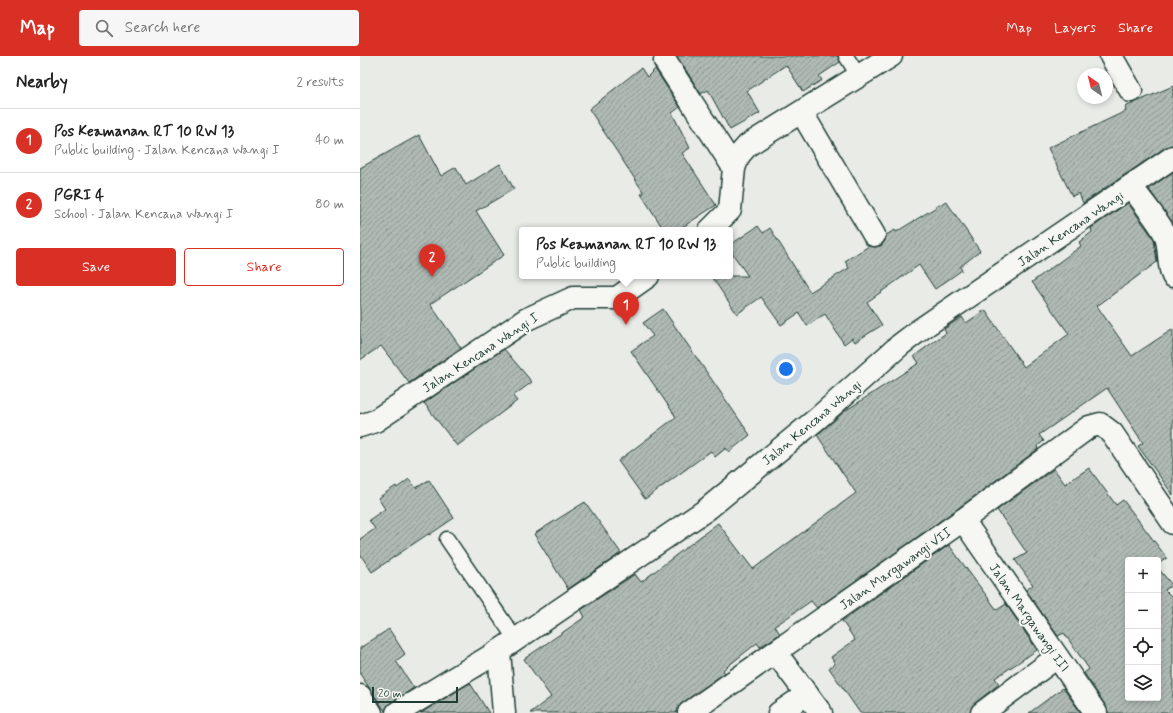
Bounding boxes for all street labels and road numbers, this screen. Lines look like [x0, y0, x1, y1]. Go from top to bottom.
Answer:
street label: Jalan Kencana Wangi [1014, 187, 1127, 271]
street label: Jalan Kencana Wangi I [419, 309, 543, 397]
street label: Jalan Kencana Wangi [759, 377, 865, 470]
street label: Jalan Margawangi VII [836, 524, 956, 615]
street label: Jalan Margawangi III [984, 560, 1073, 676]

